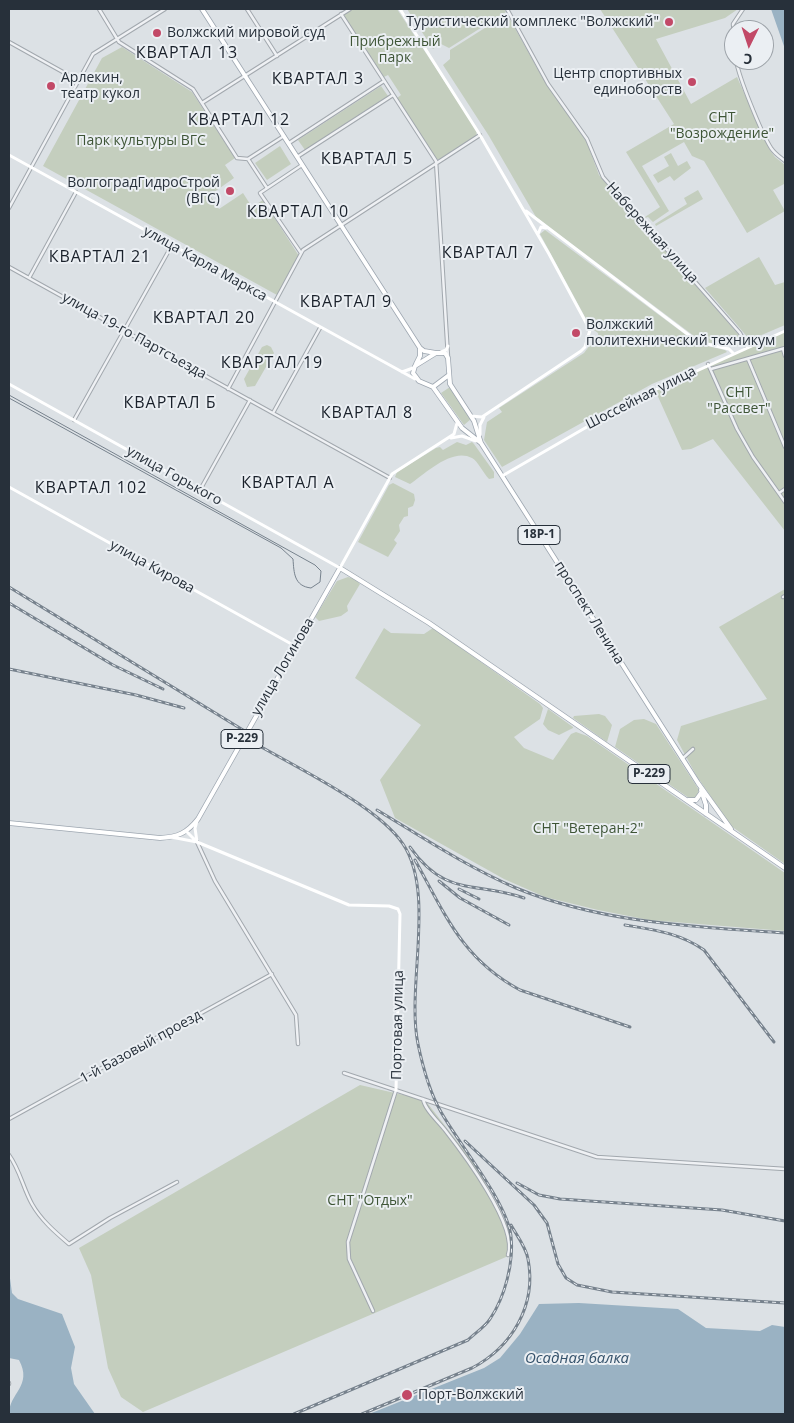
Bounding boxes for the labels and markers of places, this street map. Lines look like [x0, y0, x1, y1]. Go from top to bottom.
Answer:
place label: Туристический комплекс "Волжский" [406, 14, 659, 30]
marker: Туристический комплекс "Волжский" [663, 16, 675, 28]
place label: Волжский мировой суд [167, 25, 325, 41]
marker: Волжский мировой суд [151, 27, 163, 39]
place label: Центр спортивных единоборств [553, 66, 682, 98]
place label: Арлекин, театр кукол [61, 70, 140, 102]
marker: Центр спортивных единоборств [686, 76, 698, 88]
marker: Арлекин, театр кукол [45, 80, 57, 92]
place label: ВолгоградГидроСтрой (ВГС) [67, 175, 220, 208]
marker: ВолгоградГидроСтрой (ВГС) [224, 185, 236, 197]
place label: Волжский политехнический техникум [586, 317, 775, 350]
marker: Волжский политехнический техникум [570, 327, 582, 339]
place label: Порт-Волжский [418, 1387, 524, 1403]
marker: Порт-Волжский [400, 1388, 414, 1402]

